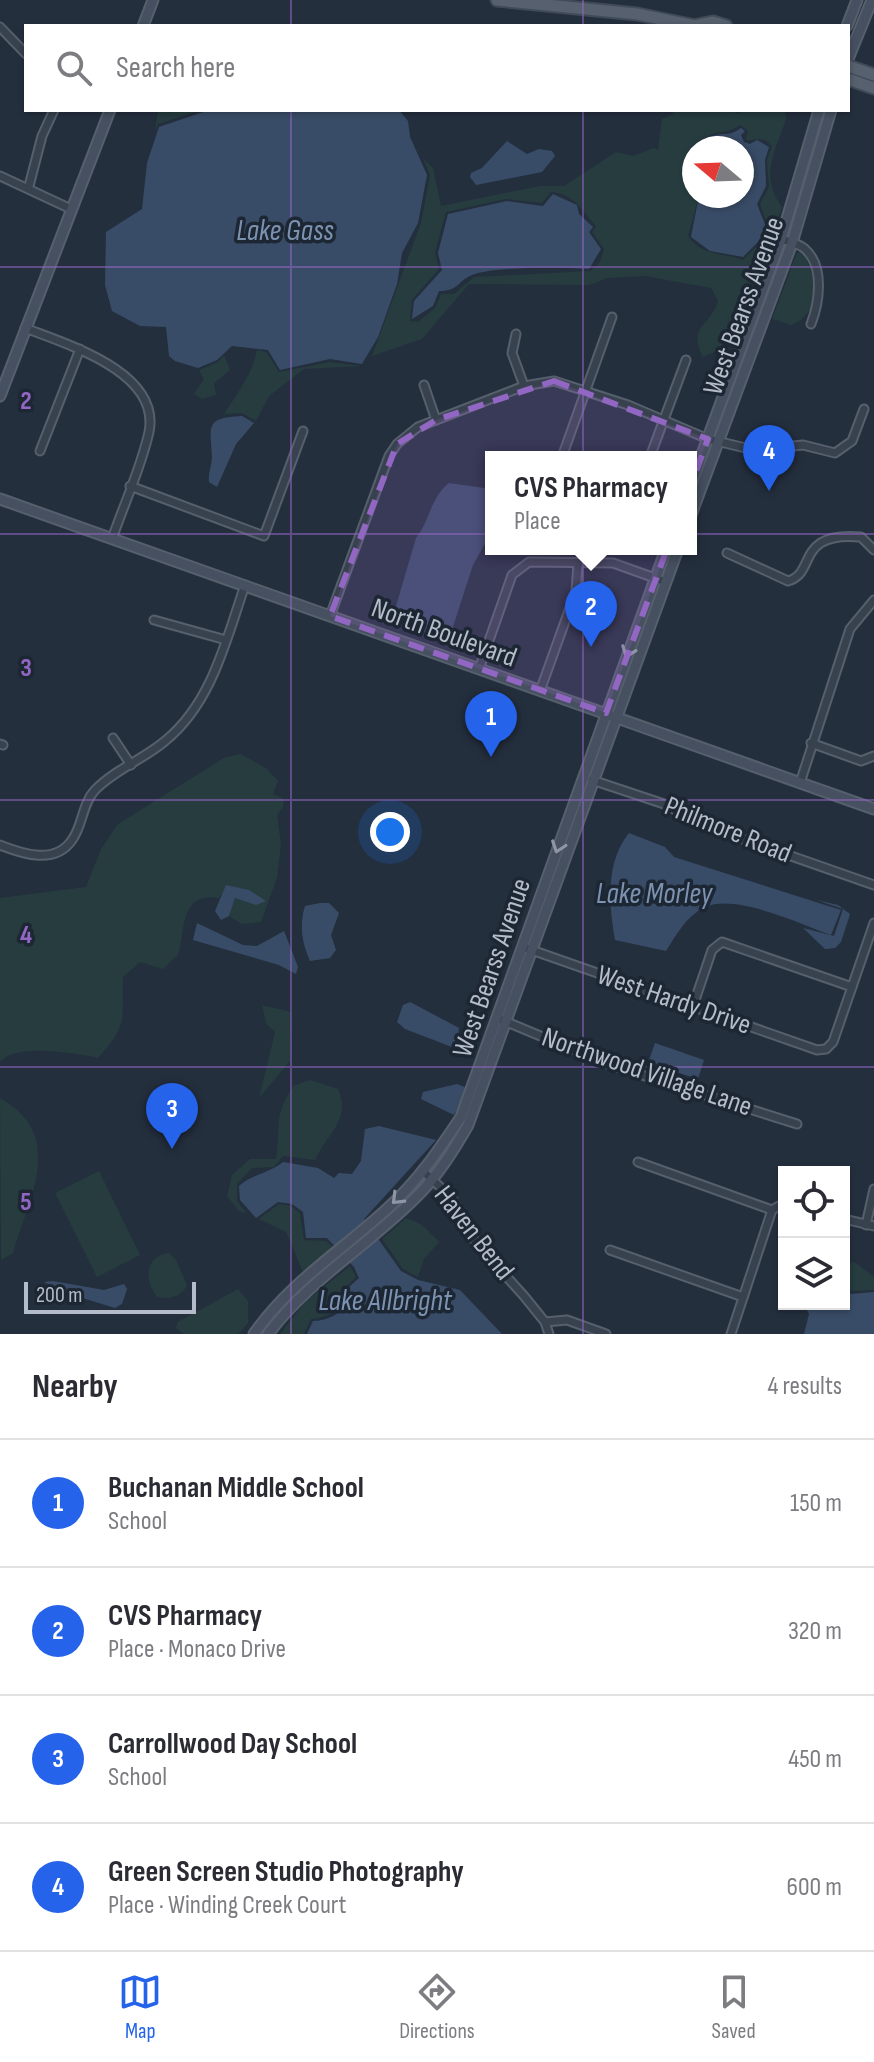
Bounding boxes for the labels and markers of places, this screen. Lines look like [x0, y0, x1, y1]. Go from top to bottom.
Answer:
pin: 4 [743, 425, 795, 491]
pin: 2 [565, 581, 617, 647]
pin: 1 [465, 691, 517, 757]
pin: 3 [146, 1083, 198, 1149]

